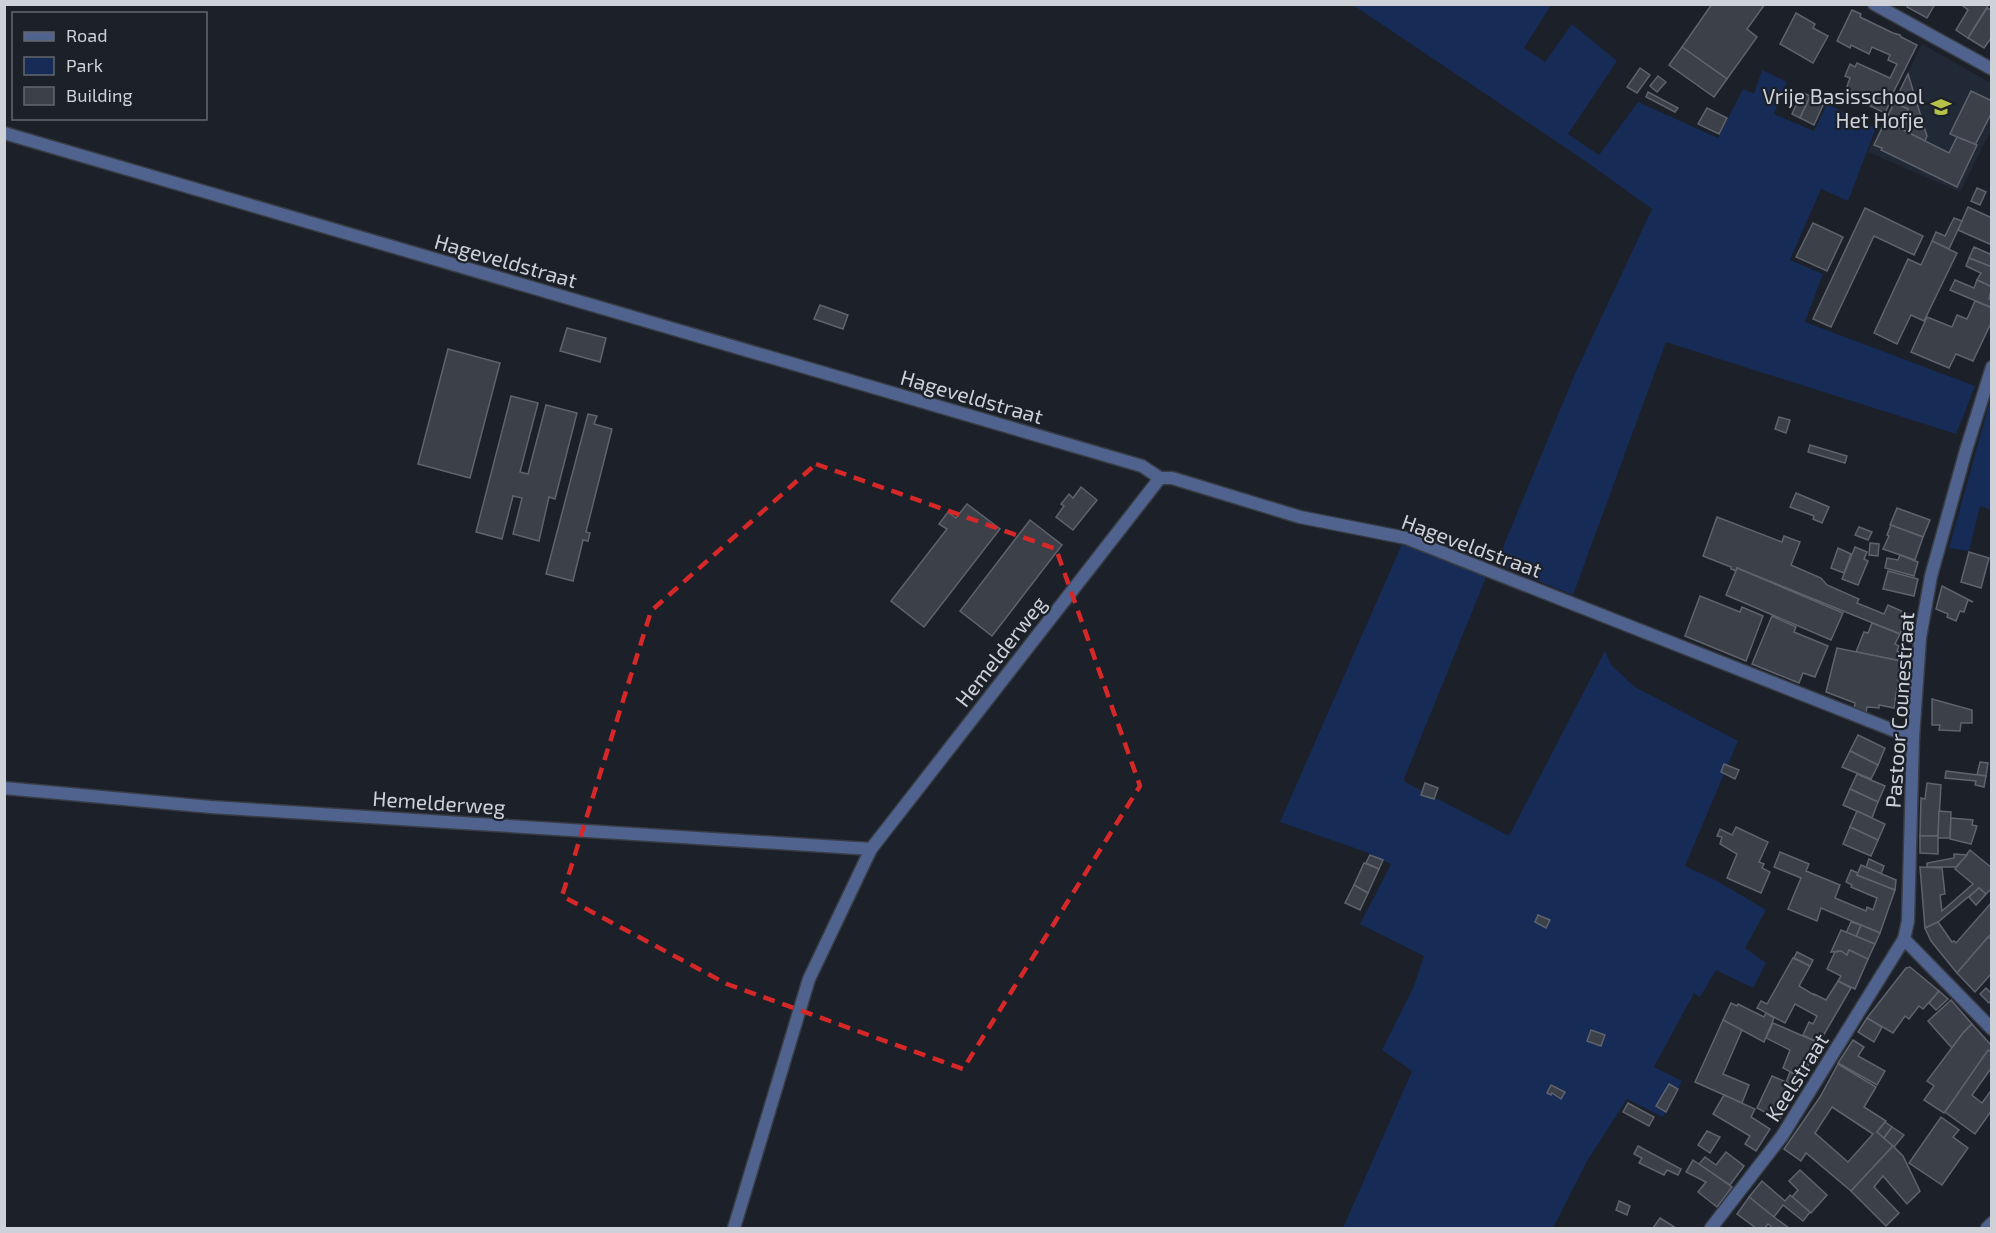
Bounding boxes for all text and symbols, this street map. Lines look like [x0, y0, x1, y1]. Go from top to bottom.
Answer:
legend [12, 12, 207, 120]
text: Road [66, 24, 107, 46]
text: Park [66, 54, 103, 76]
place label: Vrije Basisschool Het Hofje [1763, 83, 1925, 133]
text: Building [66, 84, 133, 106]
school or university icon: Vrije Basisschool Het Hofje [1929, 95, 1953, 119]
street label: Hageveldstraat [432, 228, 580, 292]
street label: Hageveldstraat [898, 364, 1046, 428]
street label: Hageveldstraat [1399, 508, 1545, 582]
street label: Hemelderweg [949, 591, 1051, 711]
street label: Pastoor Counestraat [1880, 611, 1918, 809]
street label: Hemelderweg [372, 785, 507, 819]
street label: Keelstraat [1759, 1028, 1833, 1126]

